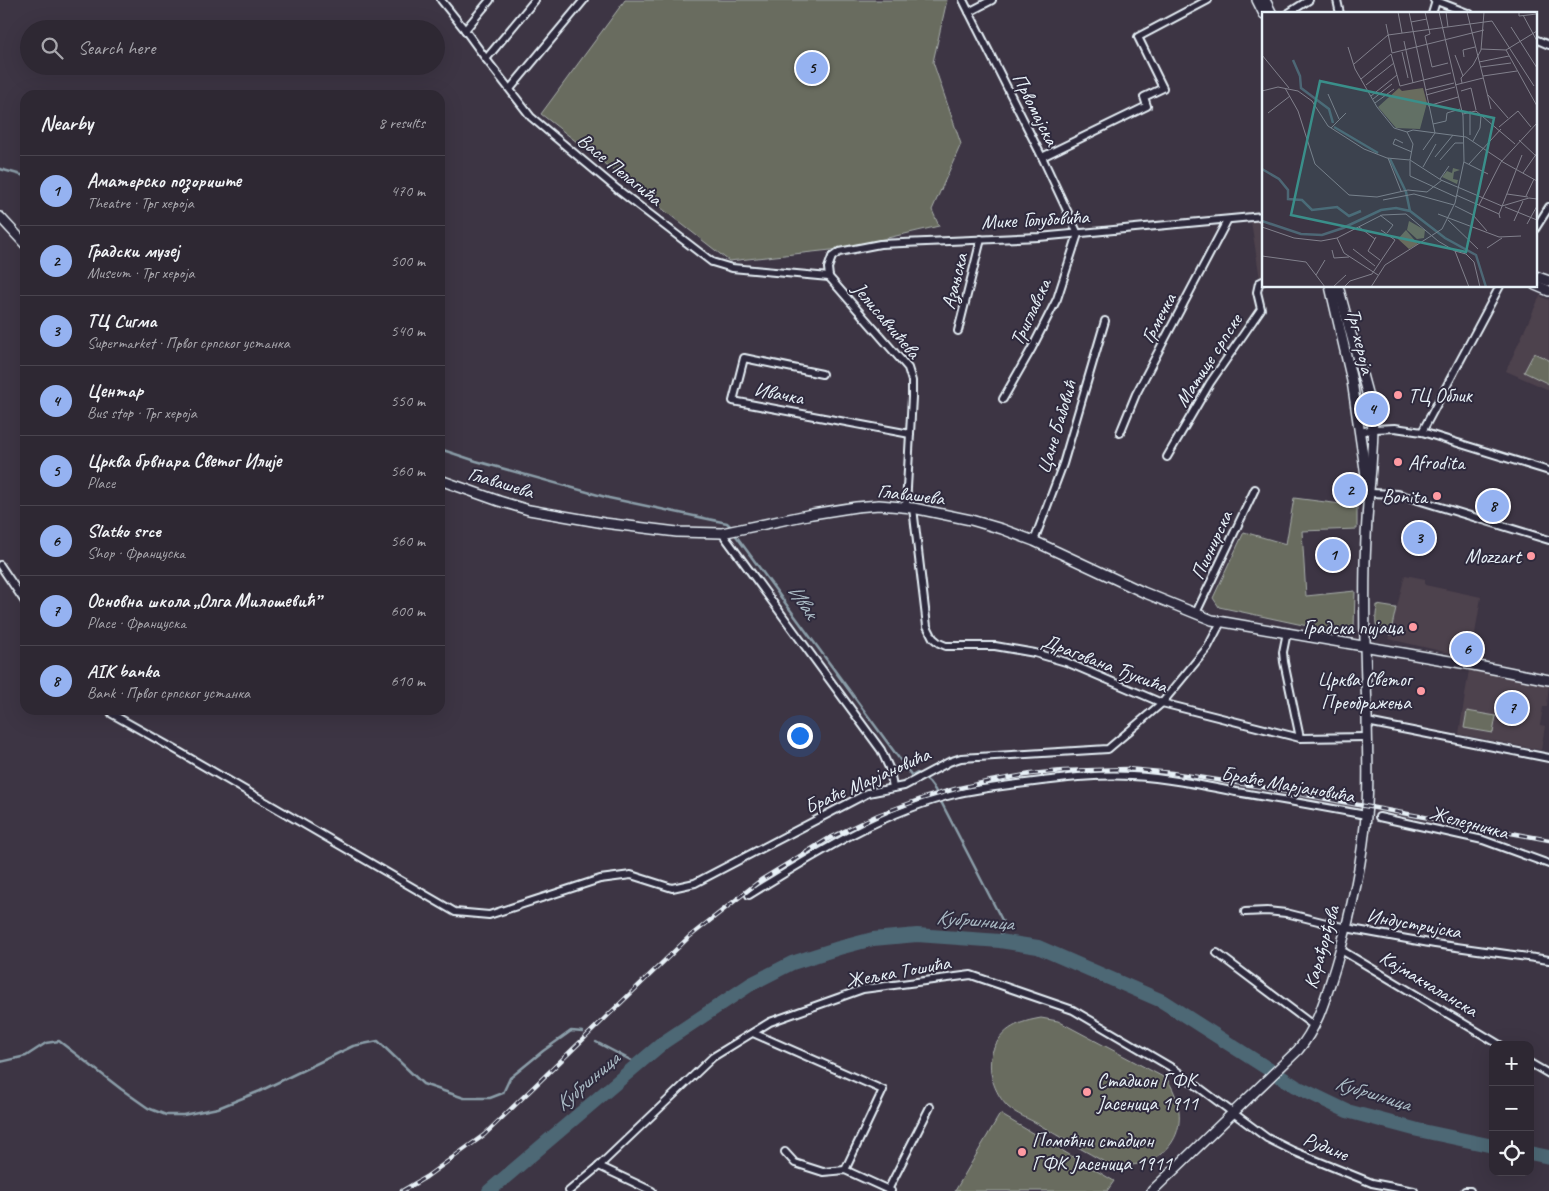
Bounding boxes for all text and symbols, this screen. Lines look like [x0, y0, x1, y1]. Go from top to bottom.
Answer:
inset map [1262, 12, 1536, 288]
search box [20, 20, 445, 75]
icon: search [38, 34, 66, 62]
text: Search here [78, 36, 155, 60]
pin: 5 [796, 49, 828, 87]
street label: Првомајска [1007, 69, 1065, 151]
text: Nearby [40, 110, 93, 136]
text: 8 results [378, 113, 425, 133]
street label: Васе Пелагића [572, 128, 668, 212]
text: Аматерско позориште [87, 169, 241, 193]
text: 1 [52, 181, 60, 201]
text: 470 m [391, 181, 425, 201]
text: Theatre · Трг хероја [87, 193, 194, 213]
street label: Мике Голубовића [980, 204, 1091, 235]
text: Градски музеј [87, 239, 179, 263]
street label: Азањска [935, 249, 975, 312]
text: 2 [52, 251, 60, 271]
text: 500 m [391, 251, 425, 271]
text: Museum · Трг хероја [87, 263, 194, 283]
street label: Триглавска [1004, 273, 1058, 350]
street label: Јелисавчићева [847, 276, 927, 365]
street label: Грмечка [1135, 287, 1183, 347]
street label: Трг хероја [1341, 306, 1380, 377]
street label: Матице српске [1169, 308, 1249, 411]
text: ТЦ Сигма [87, 309, 157, 333]
text: 3 [52, 321, 60, 341]
text: 540 m [391, 321, 425, 341]
text: Supermarket · Првог српског устанка [87, 333, 290, 353]
street label: Ивачка [752, 376, 808, 411]
street label: Цане Бабовић [1030, 376, 1083, 477]
text: Центар [87, 379, 143, 403]
place label: ТЦ Облик [1408, 383, 1474, 408]
marker: ТЦ Облик [1392, 389, 1404, 401]
pin: 4 [1356, 390, 1388, 428]
text: 4 [52, 391, 60, 411]
text: 550 m [391, 391, 425, 411]
text: Bus stop · Трг хероја [87, 403, 197, 423]
text: Црква брвнара Светог Илије [87, 449, 281, 473]
place label: Afrodita [1408, 450, 1466, 475]
marker: Afrodita [1392, 456, 1404, 468]
text: 5 [53, 461, 59, 481]
text: 560 m [391, 461, 425, 481]
street label: Главашева [465, 461, 538, 505]
pin: 2 [1334, 471, 1366, 509]
text: Place [87, 473, 115, 493]
street label: Главашева [876, 478, 947, 511]
place label: Bonita [1382, 484, 1429, 509]
pin: 8 [1477, 487, 1509, 525]
marker: Bonita [1431, 490, 1443, 502]
street label: Пионирска [1185, 506, 1239, 584]
text: Slatko srce [87, 519, 161, 543]
pin: 3 [1403, 519, 1435, 557]
text: 6 [52, 531, 60, 551]
text: 560 m [391, 531, 425, 551]
pin: 1 [1317, 536, 1349, 574]
text: Shop · Француска [87, 543, 185, 563]
place label: Mozzart [1465, 544, 1523, 569]
marker: Mozzart [1525, 550, 1537, 562]
water label: Ивак [782, 579, 826, 626]
text: Основна школа „Олга Милошевић” [87, 589, 319, 613]
text: 7 [52, 601, 60, 621]
text: 600 m [391, 601, 425, 621]
text: Place · Француска [87, 613, 186, 633]
place label: Градска пијаца [1303, 615, 1405, 640]
marker: Градска пијаца [1407, 621, 1419, 633]
street label: Драгована Ђукића [1038, 628, 1172, 700]
pin: 6 [1451, 630, 1483, 668]
text: AIK banka [87, 659, 159, 683]
place label: Црква Светог Преображења [1317, 667, 1414, 715]
text: 8 [52, 671, 60, 691]
text: 610 m [391, 671, 425, 691]
text: Bank · Првог српског устанка [87, 683, 250, 703]
marker: Црква Светог Преображења [1415, 685, 1427, 697]
pin: 7 [1496, 689, 1528, 727]
your location [787, 723, 813, 749]
street label: Браће Марјановића [801, 741, 935, 819]
street label: Браће Марјановића [1219, 760, 1358, 809]
street label: Железничка [1427, 800, 1512, 845]
street label: Карађорђева [1298, 901, 1346, 992]
street label: Индустријска [1365, 903, 1464, 944]
water label: Кубршница [935, 904, 1017, 937]
street label: Кајмакчаланска [1375, 944, 1483, 1023]
street label: Жељка Тошића [844, 950, 953, 993]
map controls [1489, 1041, 1534, 1176]
button: + [1489, 1041, 1534, 1086]
water label: Кубршница [549, 1044, 627, 1116]
place label: Стадион ГФК Јасеница 1911 [1096, 1068, 1199, 1116]
water label: Кубршница [1332, 1069, 1416, 1117]
marker: Стадион ГФК Јасеница 1911 [1081, 1086, 1093, 1098]
button: − [1489, 1086, 1534, 1131]
street label: Рудине [1300, 1126, 1353, 1167]
place label: Помоћни стадион ГФК Јасеница 1911 [1032, 1128, 1173, 1176]
button: locate [1489, 1131, 1534, 1176]
marker: Помоћни стадион ГФК Јасеница 1911 [1016, 1146, 1028, 1158]

